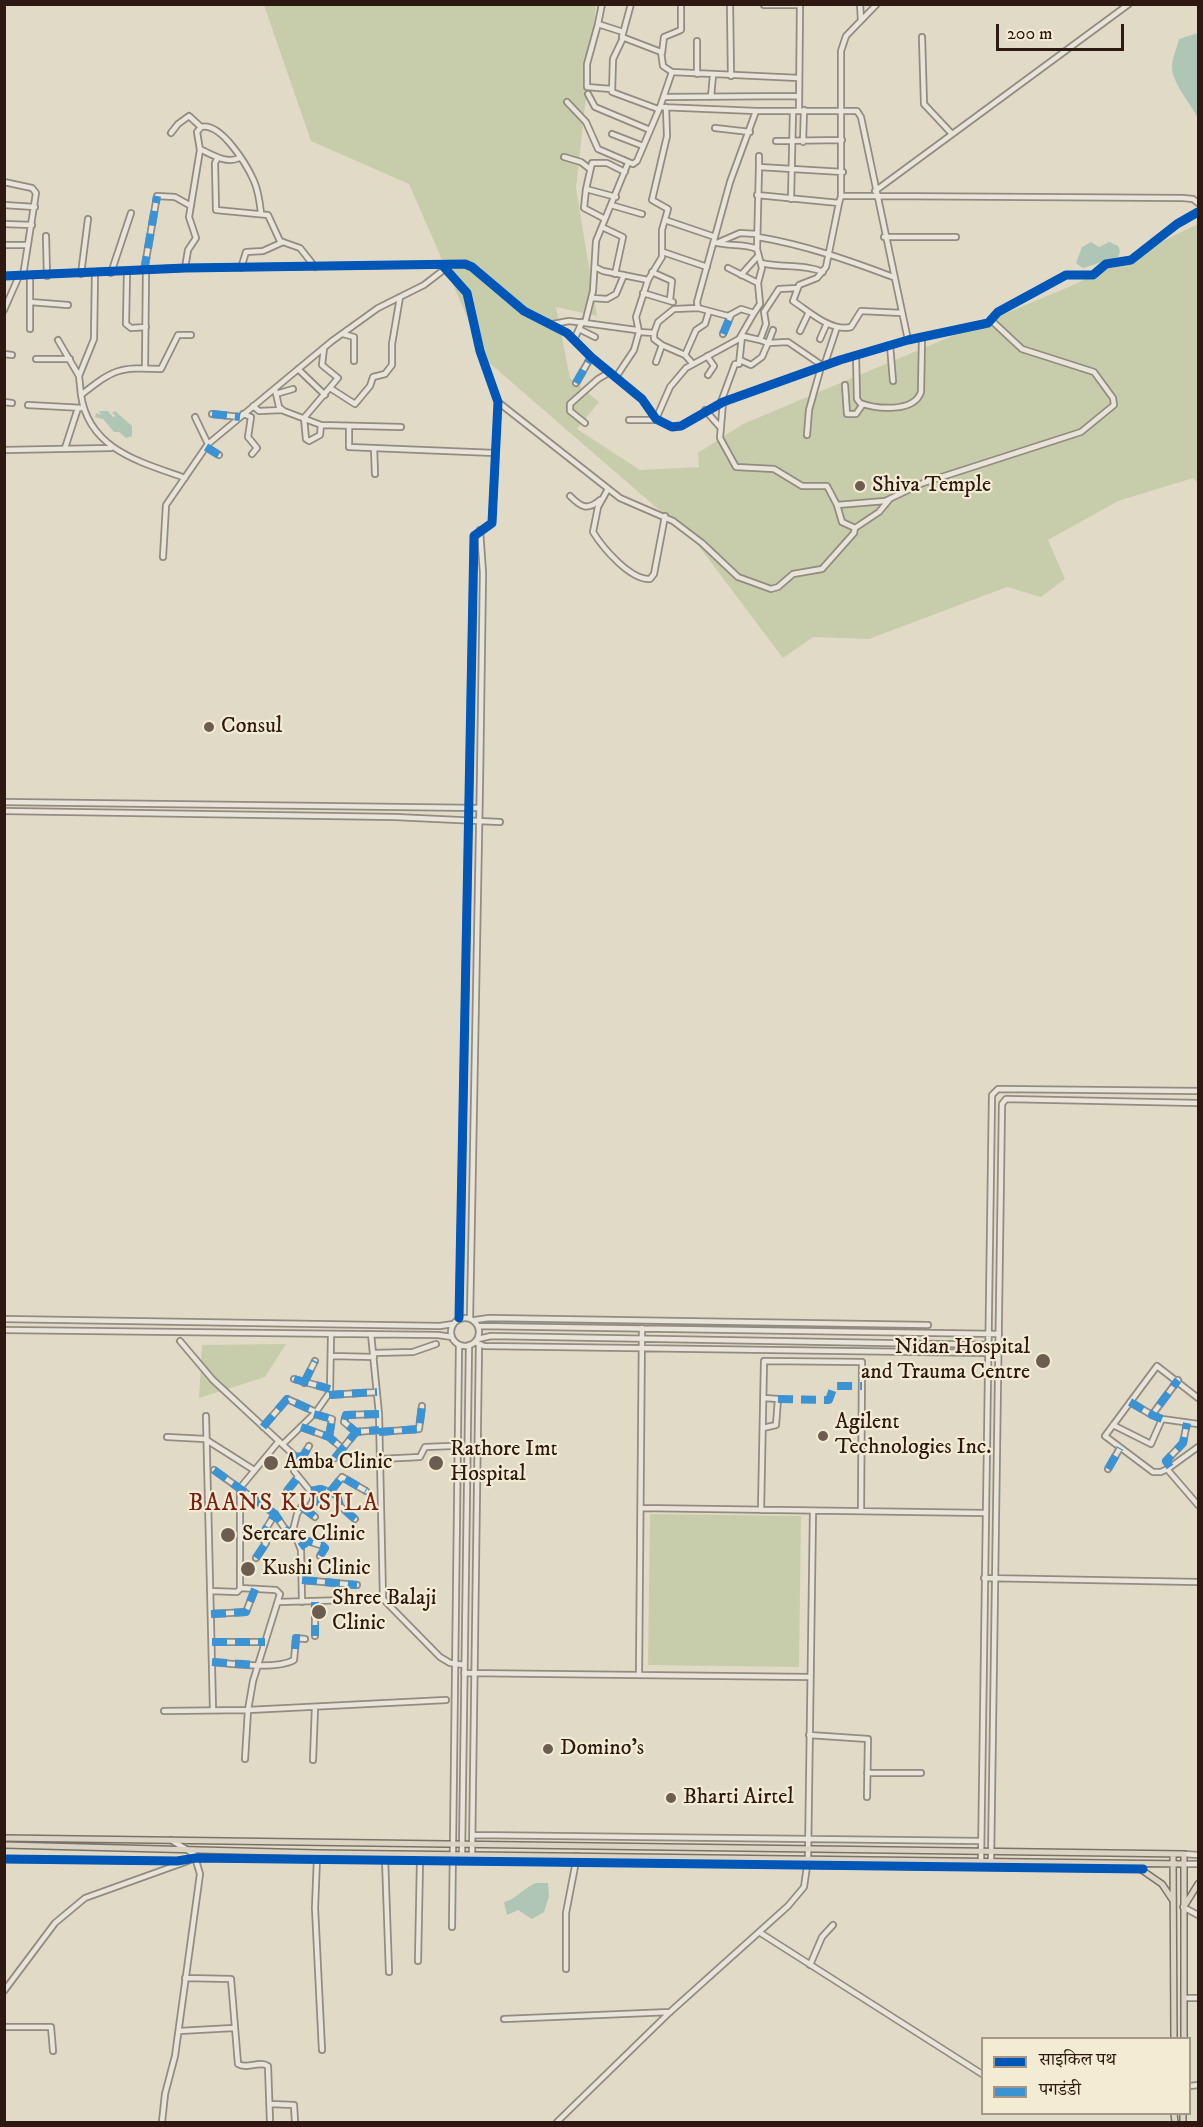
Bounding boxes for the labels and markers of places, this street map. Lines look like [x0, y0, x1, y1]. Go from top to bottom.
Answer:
place label: Shiva Temple [872, 473, 991, 499]
marker: Shiva Temple [853, 479, 867, 493]
place label: Consul [221, 714, 282, 740]
marker: Consul [202, 720, 216, 734]
place label: Nidan Hospital and Trauma Centre [861, 1335, 1030, 1386]
marker: Nidan Hospital and Trauma Centre [1034, 1352, 1052, 1370]
place label: Agilent Technologies Inc. [835, 1410, 992, 1462]
marker: Agilent Technologies Inc. [816, 1429, 830, 1443]
place label: Rathore Imt Hospital [450, 1437, 558, 1488]
place label: Amba Clinic [284, 1450, 392, 1476]
marker: Amba Clinic [262, 1454, 280, 1472]
marker: Rathore Imt Hospital [427, 1454, 445, 1472]
place label: Sercare Clinic [242, 1522, 365, 1548]
marker: Sercare Clinic [219, 1526, 237, 1544]
place label: Kushi Clinic [262, 1556, 371, 1582]
marker: Kushi Clinic [239, 1560, 257, 1578]
place label: Shree Balaji Clinic [332, 1586, 436, 1638]
marker: Shree Balaji Clinic [310, 1603, 328, 1621]
place label: Domino's [560, 1736, 644, 1762]
marker: Domino's [541, 1742, 555, 1756]
place label: Bharti Airtel [683, 1785, 794, 1811]
marker: Bharti Airtel [664, 1791, 678, 1805]

